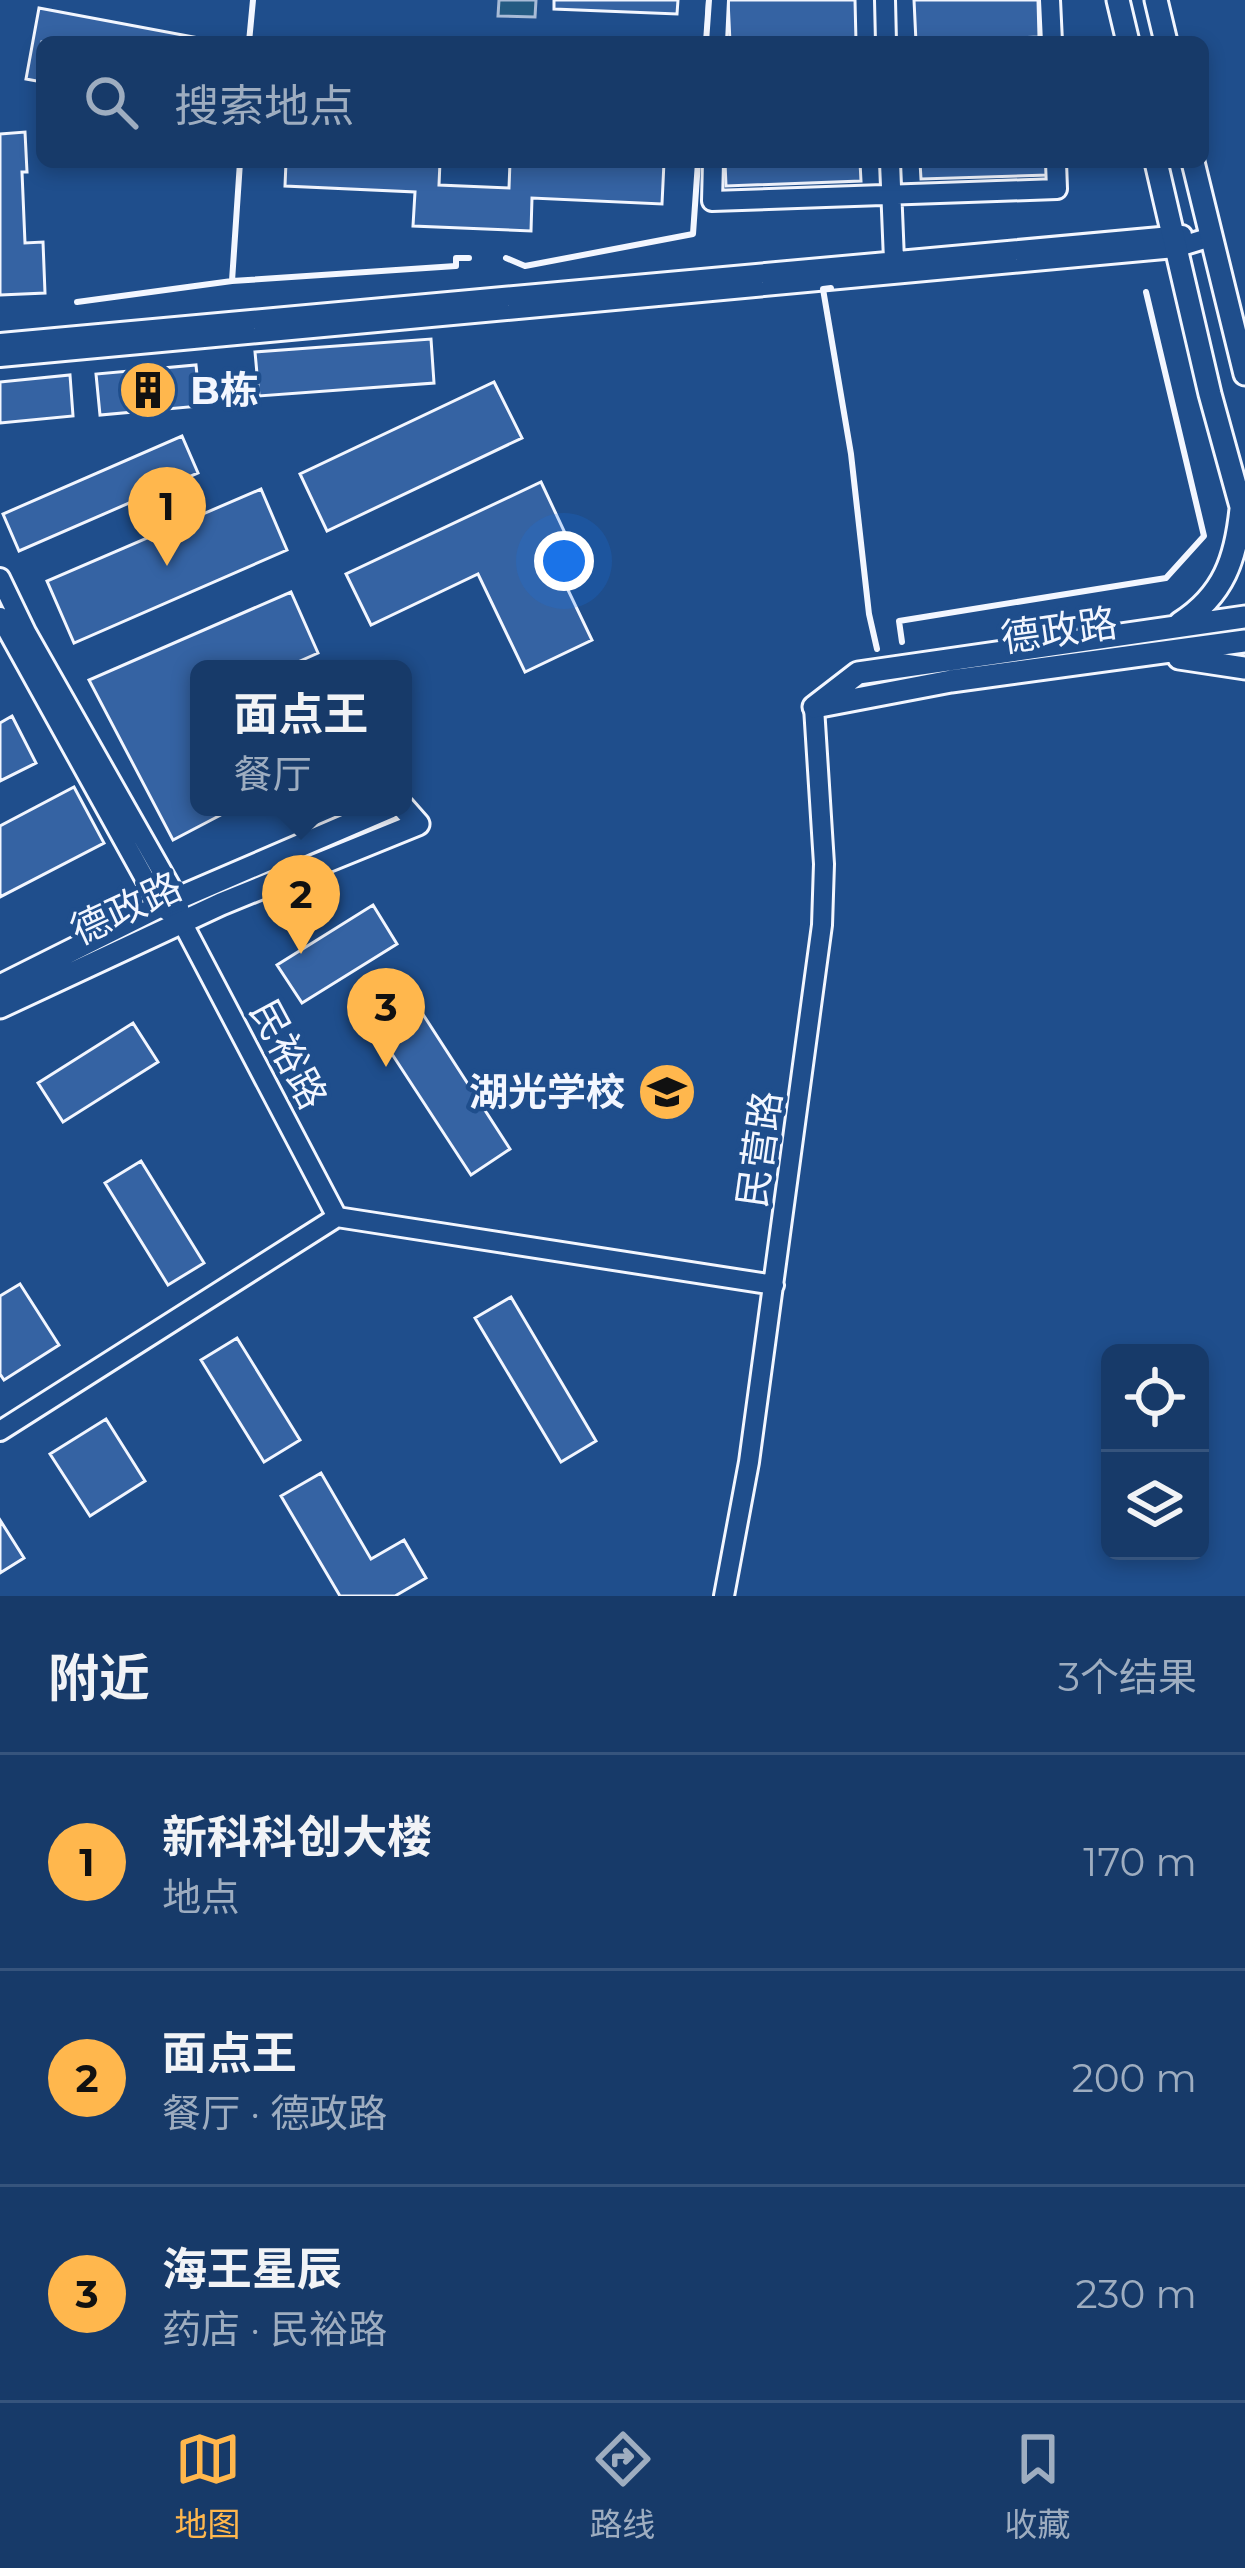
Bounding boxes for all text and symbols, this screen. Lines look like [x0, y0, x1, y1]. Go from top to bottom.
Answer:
search box [36, 36, 1209, 168]
icon: search [78, 69, 144, 135]
text: 搜索地点 [174, 78, 354, 133]
building icon: B栋 [117, 359, 179, 421]
place label: B栋 [190, 366, 259, 414]
pin: 1 [128, 467, 206, 566]
your location [534, 531, 594, 591]
street label: 德政路 [998, 598, 1120, 662]
popup [190, 660, 412, 816]
text: 面点王 [233, 686, 369, 741]
text: 餐厅 [233, 750, 312, 798]
pin: 2 [262, 855, 340, 954]
street label: 德政路 [63, 862, 189, 954]
pin: 3 [347, 968, 425, 1067]
street label: 民裕路 [240, 991, 338, 1117]
school or university icon: 湖光学校 [636, 1061, 698, 1123]
place label: 湖光学校 [469, 1068, 625, 1116]
street label: 民营路 [727, 1088, 791, 1210]
map controls [1101, 1344, 1209, 1560]
button: locate [1101, 1344, 1209, 1452]
button: layers [1101, 1452, 1209, 1560]
text: 附近 [48, 1647, 150, 1709]
text: 3个结果 [1058, 1653, 1197, 1701]
text: 新科科创大楼 [162, 1809, 432, 1864]
text: 1 [79, 1838, 95, 1886]
text: 170 m [1083, 1838, 1197, 1886]
text: 地点 [162, 1873, 240, 1921]
text: 面点王 [162, 2025, 297, 2080]
text: 2 [75, 2054, 99, 2102]
text: 200 m [1072, 2054, 1197, 2102]
text: 餐厅 · 德政路 [162, 2089, 387, 2137]
text: 海王星辰 [162, 2241, 342, 2296]
text: 3 [75, 2270, 99, 2318]
text: 230 m [1075, 2270, 1197, 2318]
text: 药店 · 民裕路 [162, 2305, 387, 2353]
tab: 地图 [175, 2426, 241, 2546]
tab: 路线 [590, 2426, 656, 2546]
tab: 收藏 [1005, 2426, 1071, 2546]

